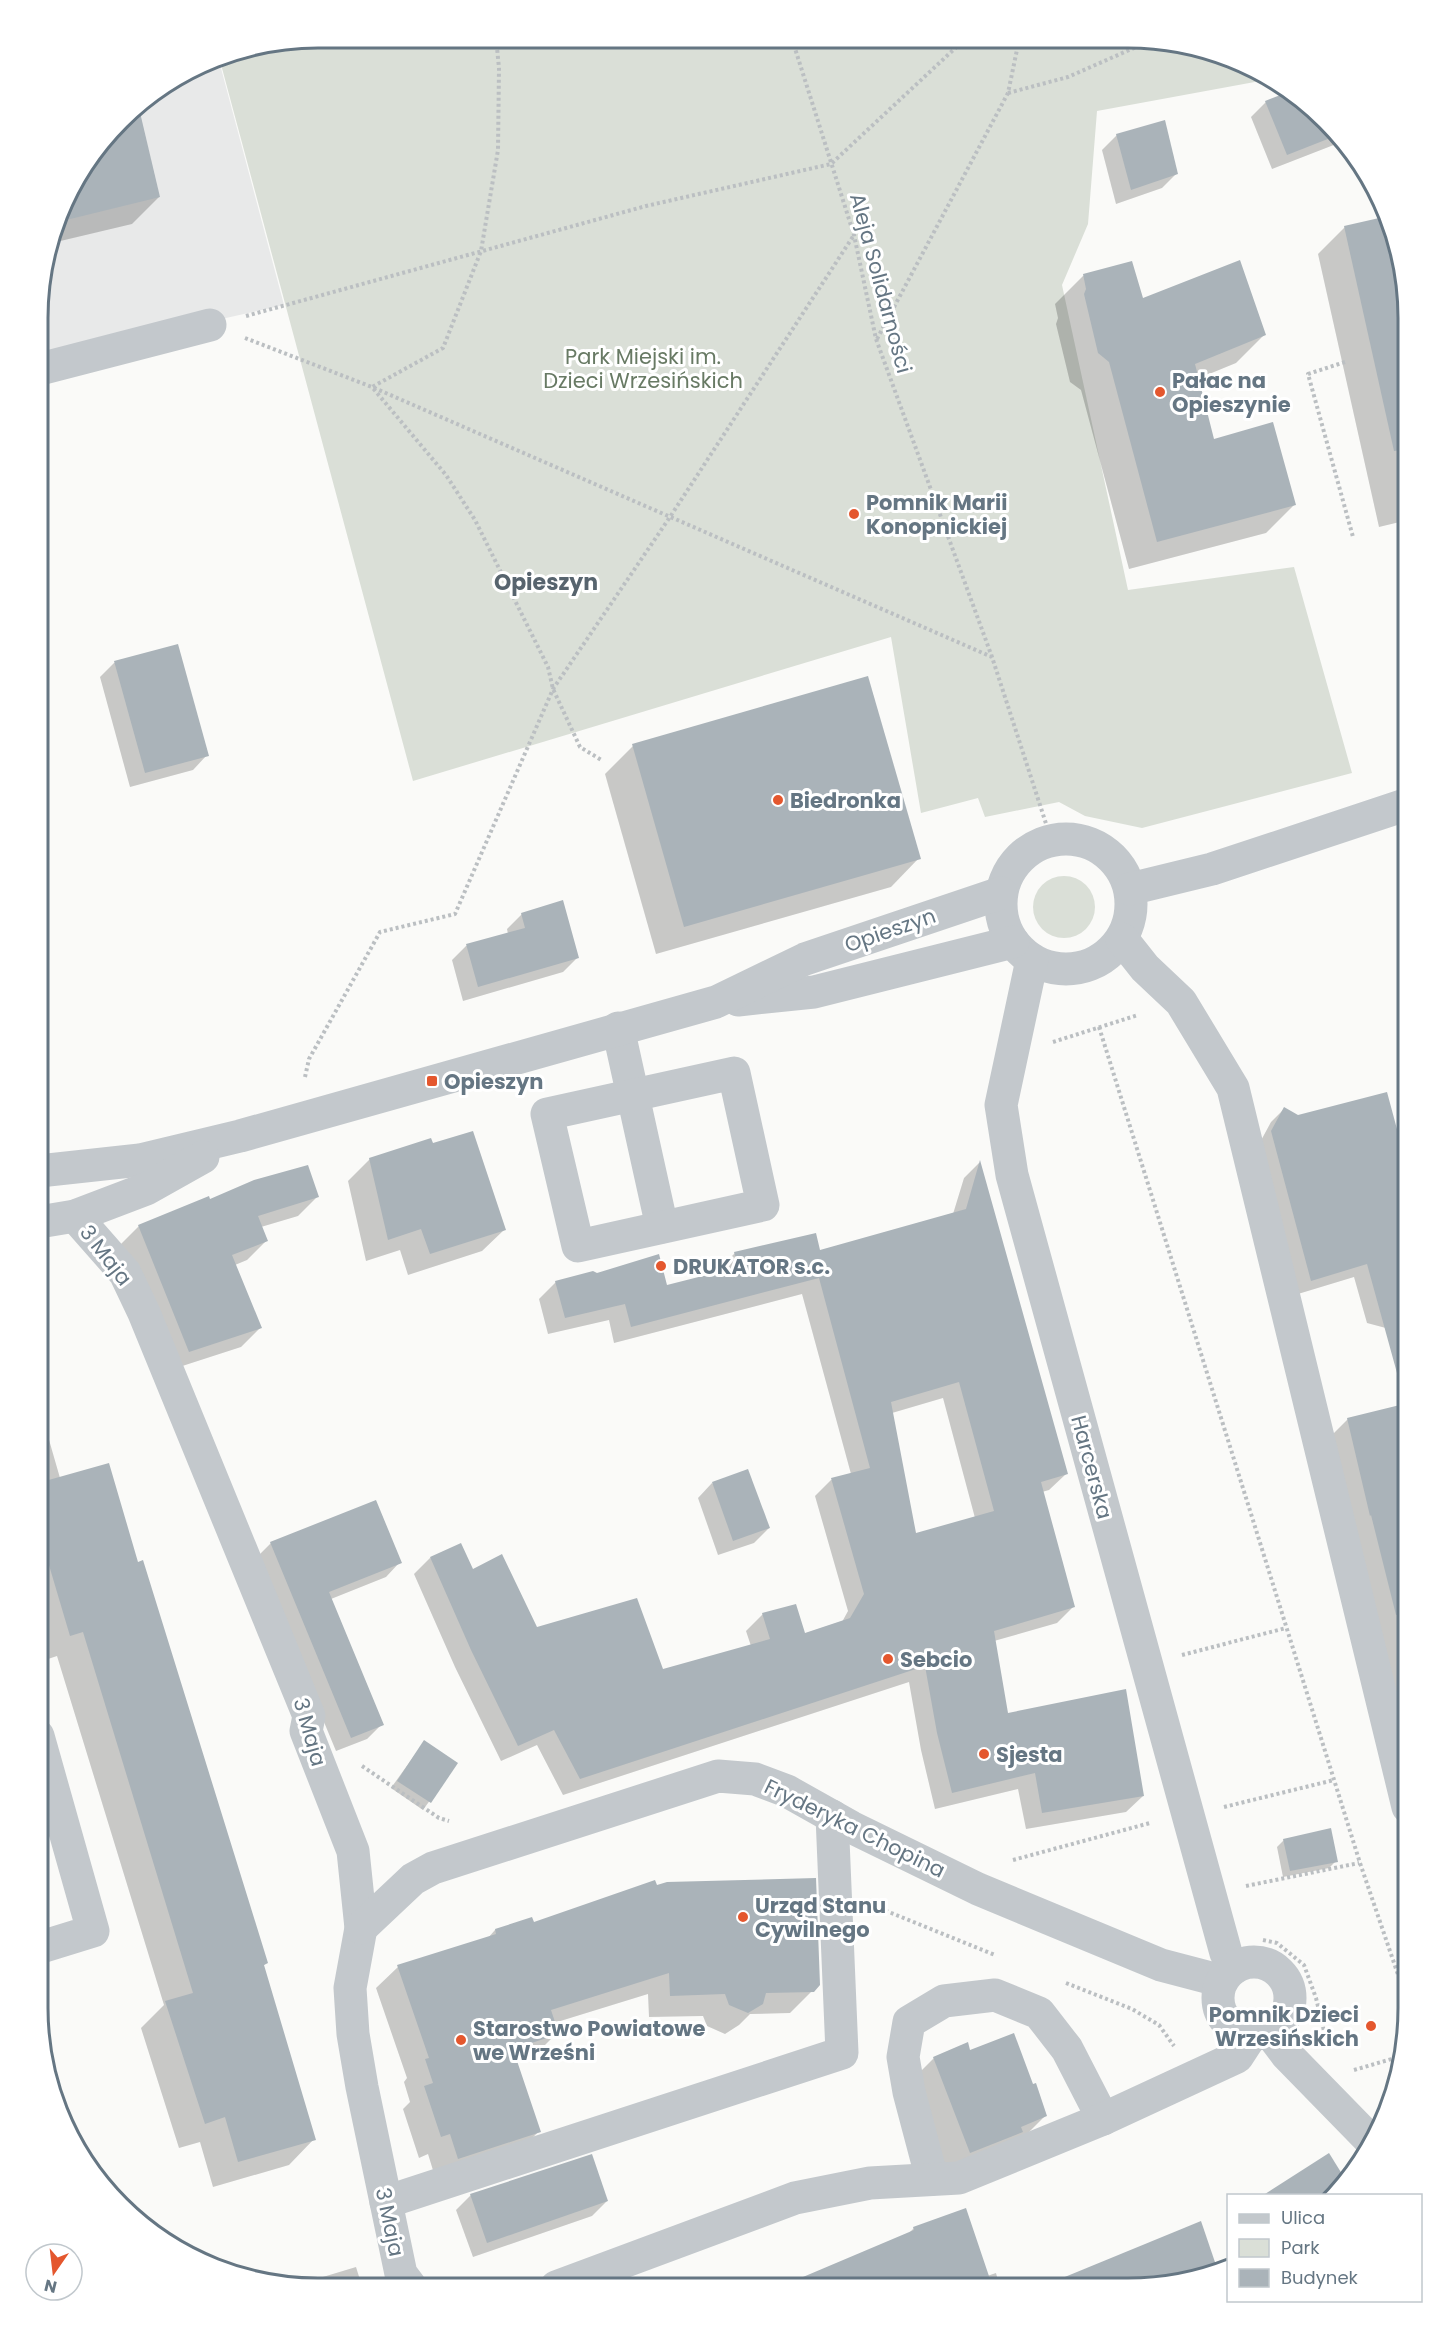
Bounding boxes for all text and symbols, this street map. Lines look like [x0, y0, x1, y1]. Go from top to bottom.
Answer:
street label: Aleja Solidarności [843, 190, 919, 376]
park label: Park Miejski im. Dzieci Wrzesińskich [543, 342, 743, 395]
place label: Pałac na Opieszynie [1172, 366, 1291, 419]
marker: Pałac na Opieszynie [1153, 385, 1167, 399]
place label: Pomnik Marii Konopnickiej [866, 488, 1007, 541]
marker: Pomnik Marii Konopnickiej [847, 507, 861, 521]
district label: Opieszyn [494, 567, 598, 598]
place label: Biedronka [790, 786, 901, 815]
marker: Biedronka [771, 793, 785, 807]
street label: Opieszyn [841, 901, 939, 959]
place label: Opieszyn [444, 1067, 543, 1096]
marker: Opieszyn [425, 1074, 439, 1088]
street label: 3 Maja [73, 1219, 139, 1291]
place label: DRUKATOR s.c. [673, 1252, 830, 1281]
marker: DRUKATOR s.c. [654, 1259, 668, 1273]
street label: Harcerska [1064, 1412, 1120, 1522]
place label: Sebcio [900, 1645, 972, 1674]
marker: Sebcio [881, 1652, 895, 1666]
street label: 3 Maja [286, 1695, 334, 1769]
place label: Sjesta [996, 1740, 1063, 1769]
marker: Sjesta [977, 1747, 991, 1761]
street label: Fryderyka Chopina [760, 1772, 950, 1884]
place label: Urząd Stanu Cywilnego [755, 1891, 886, 1944]
marker: Urząd Stanu Cywilnego [736, 1910, 750, 1924]
place label: Pomnik Dzieci Wrzesińskich [1209, 2000, 1359, 2053]
place label: Starostwo Powiatowe we Wrześni [473, 2014, 706, 2067]
marker: Pomnik Dzieci Wrzesińskich [1364, 2019, 1378, 2033]
marker: Starostwo Powiatowe we Wrześni [454, 2033, 468, 2047]
street label: 3 Maja [369, 2185, 411, 2259]
legend [1227, 2194, 1422, 2302]
text: Ulica [1281, 2205, 1325, 2230]
text: Park [1281, 2235, 1320, 2260]
north arrow [24, 2242, 84, 2302]
text: Budynek [1281, 2265, 1359, 2290]
text: N [42, 2273, 59, 2299]

